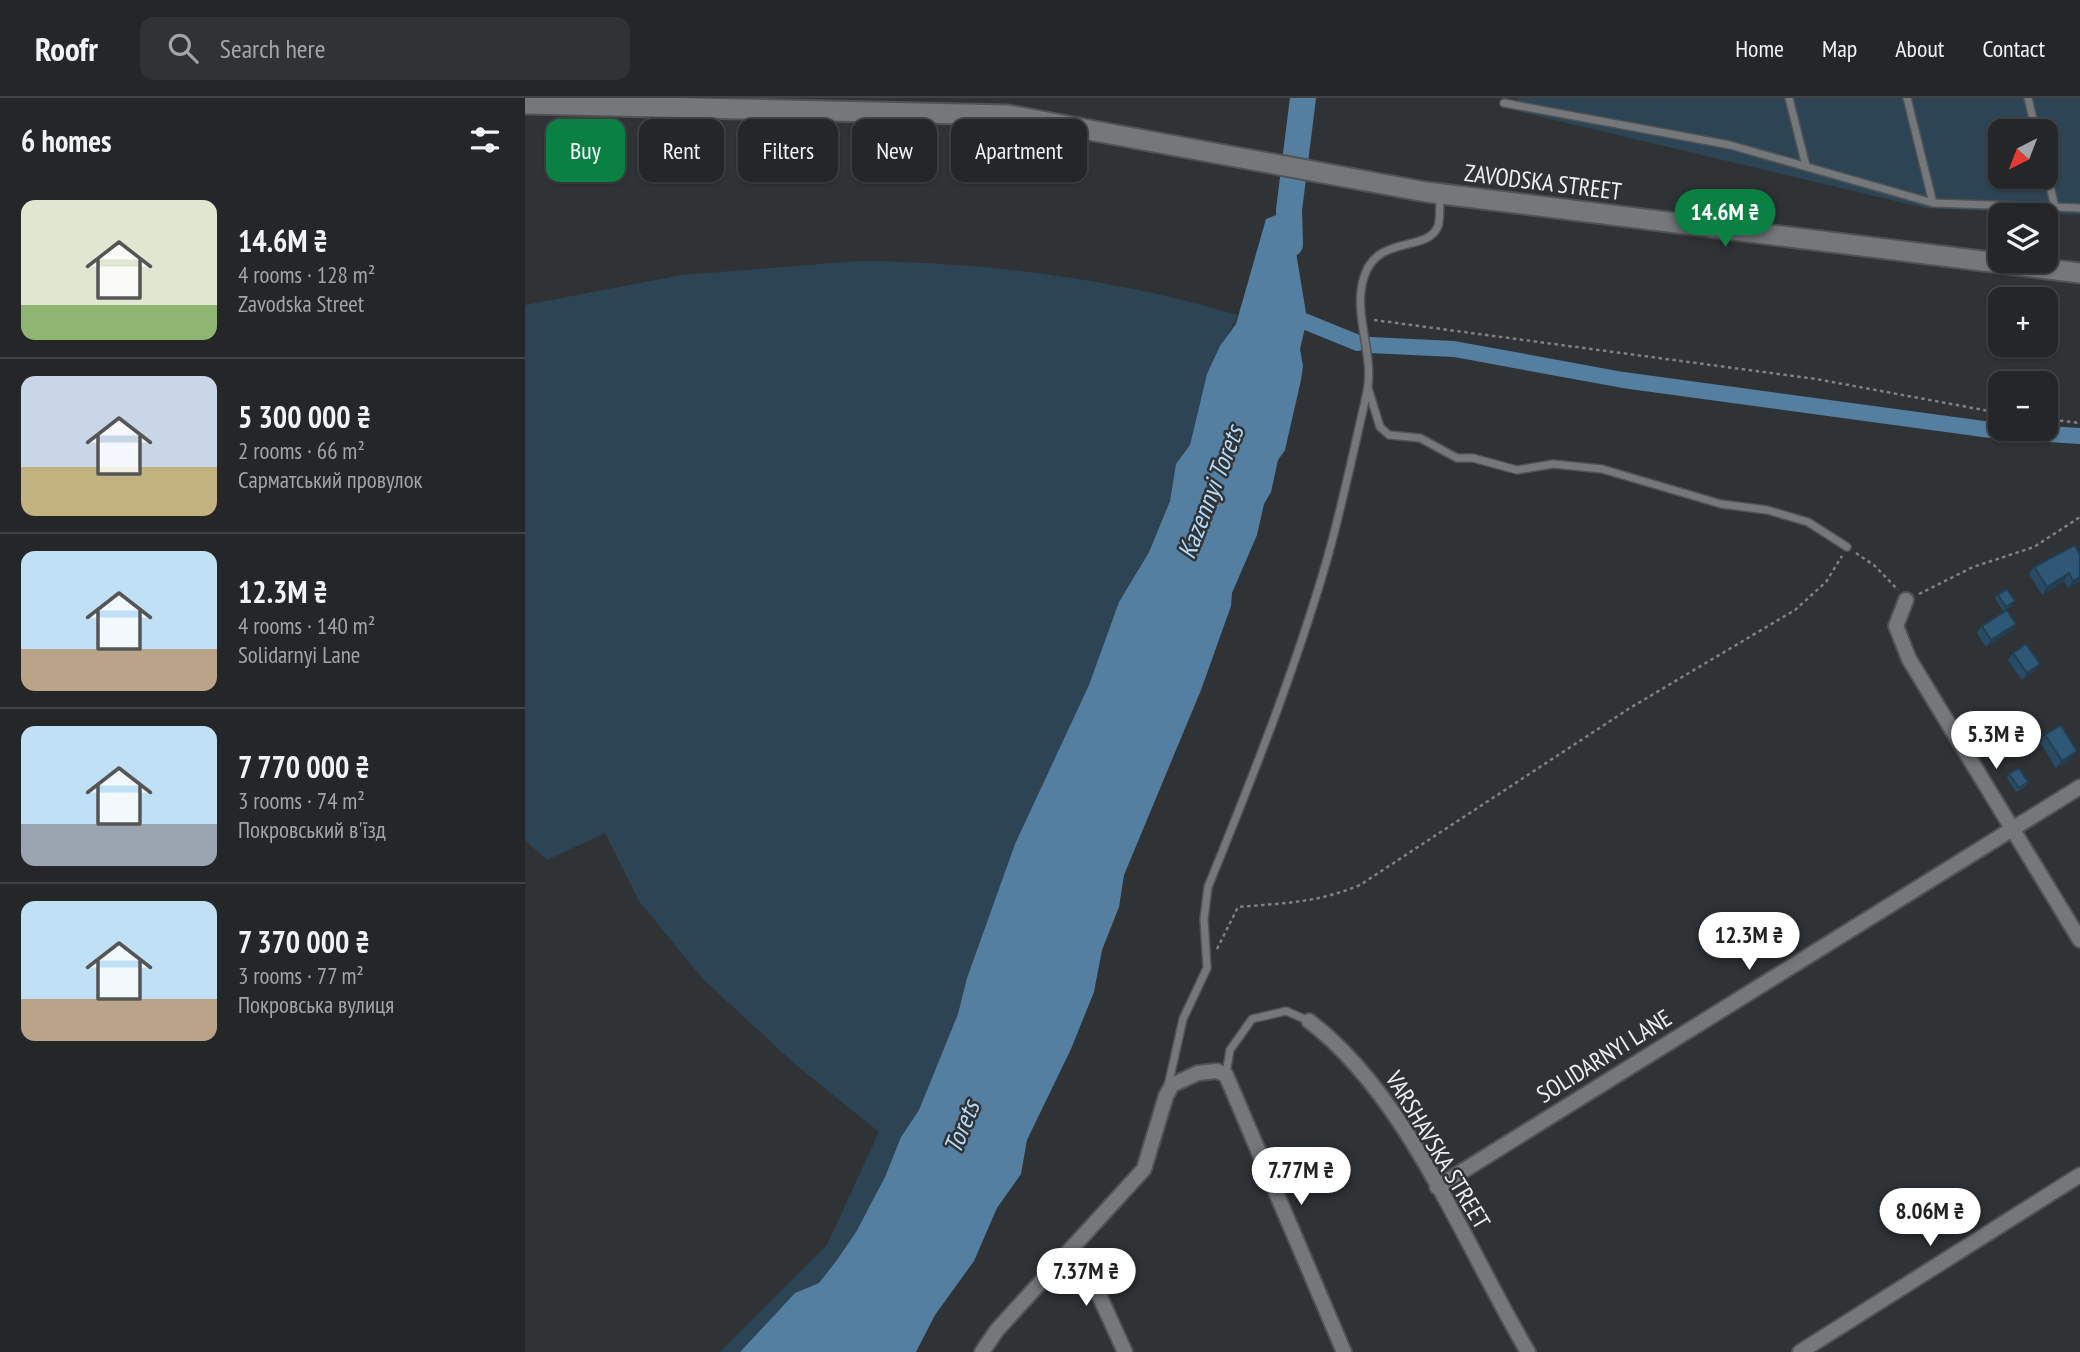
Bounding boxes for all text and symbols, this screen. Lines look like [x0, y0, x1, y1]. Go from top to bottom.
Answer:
search box [140, 17, 630, 80]
text: Roofr [35, 27, 98, 70]
icon: search [164, 29, 202, 67]
text: Search here [220, 32, 325, 65]
text: Home [1735, 33, 1784, 64]
text: Map [1822, 33, 1857, 64]
text: About [1895, 33, 1944, 64]
text: Contact [1982, 33, 2045, 64]
chip: Buy [546, 119, 625, 182]
chip: Rent [639, 119, 724, 182]
chip: Filters [738, 119, 838, 182]
chip: New [852, 119, 937, 182]
chip: Apartment [951, 119, 1087, 182]
north arrow [1988, 119, 2058, 189]
map controls [1988, 119, 2058, 441]
text: 6 homes [21, 121, 112, 160]
icon: filters [466, 121, 504, 159]
street label: ZAVODSKA STREET [1463, 157, 1624, 207]
pin: 14.6M ₴ [1660, 190, 1790, 249]
text: 14.6M ₴ [1691, 197, 1759, 226]
button: layers [1988, 203, 2058, 273]
text: 14.6M ₴ [238, 221, 328, 260]
icon: home [77, 228, 161, 312]
text: 4 rooms · 128 m² [238, 260, 375, 289]
button: + [1988, 287, 2058, 357]
text: Zavodska Street [238, 289, 364, 318]
button: − [1988, 371, 2058, 441]
text: 5 300 000 ₴ [238, 397, 371, 436]
icon: home [77, 404, 161, 488]
water label: Kazennyi Torets [1170, 419, 1251, 563]
text: 2 rooms · 66 m² [238, 436, 365, 465]
text: Сарматський провулок [238, 465, 423, 494]
text: 12.3M ₴ [238, 572, 328, 611]
icon: home [77, 579, 161, 663]
text: 4 rooms · 140 m² [238, 611, 375, 640]
text: Solidarnyi Lane [238, 640, 360, 669]
pin: 5.3M ₴ [1939, 712, 2053, 771]
text: 5.3M ₴ [1967, 719, 2025, 748]
text: 7 770 000 ₴ [238, 747, 370, 786]
icon: home [77, 754, 161, 838]
text: 3 rooms · 74 m² [238, 786, 365, 815]
text: Покровський в'їзд [238, 815, 386, 844]
pin: 12.3M ₴ [1684, 912, 1814, 972]
text: 12.3M ₴ [1715, 920, 1783, 949]
text: 7 370 000 ₴ [238, 922, 370, 961]
icon: home [77, 929, 161, 1013]
text: 3 rooms · 77 m² [238, 961, 364, 990]
text: Покровська вулиця [238, 990, 394, 1019]
street label: SOLIDARNYI LANE [1531, 1002, 1677, 1110]
street label: VARSHAVSKA STREET [1378, 1065, 1497, 1235]
water label: Torets [936, 1094, 987, 1158]
pin: 7.77M ₴ [1236, 1148, 1366, 1207]
text: 7.77M ₴ [1268, 1155, 1334, 1184]
pin: 8.06M ₴ [1865, 1188, 1995, 1248]
text: 8.06M ₴ [1896, 1196, 1964, 1225]
pin: 7.37M ₴ [1021, 1248, 1151, 1308]
text: 7.37M ₴ [1053, 1256, 1119, 1285]

